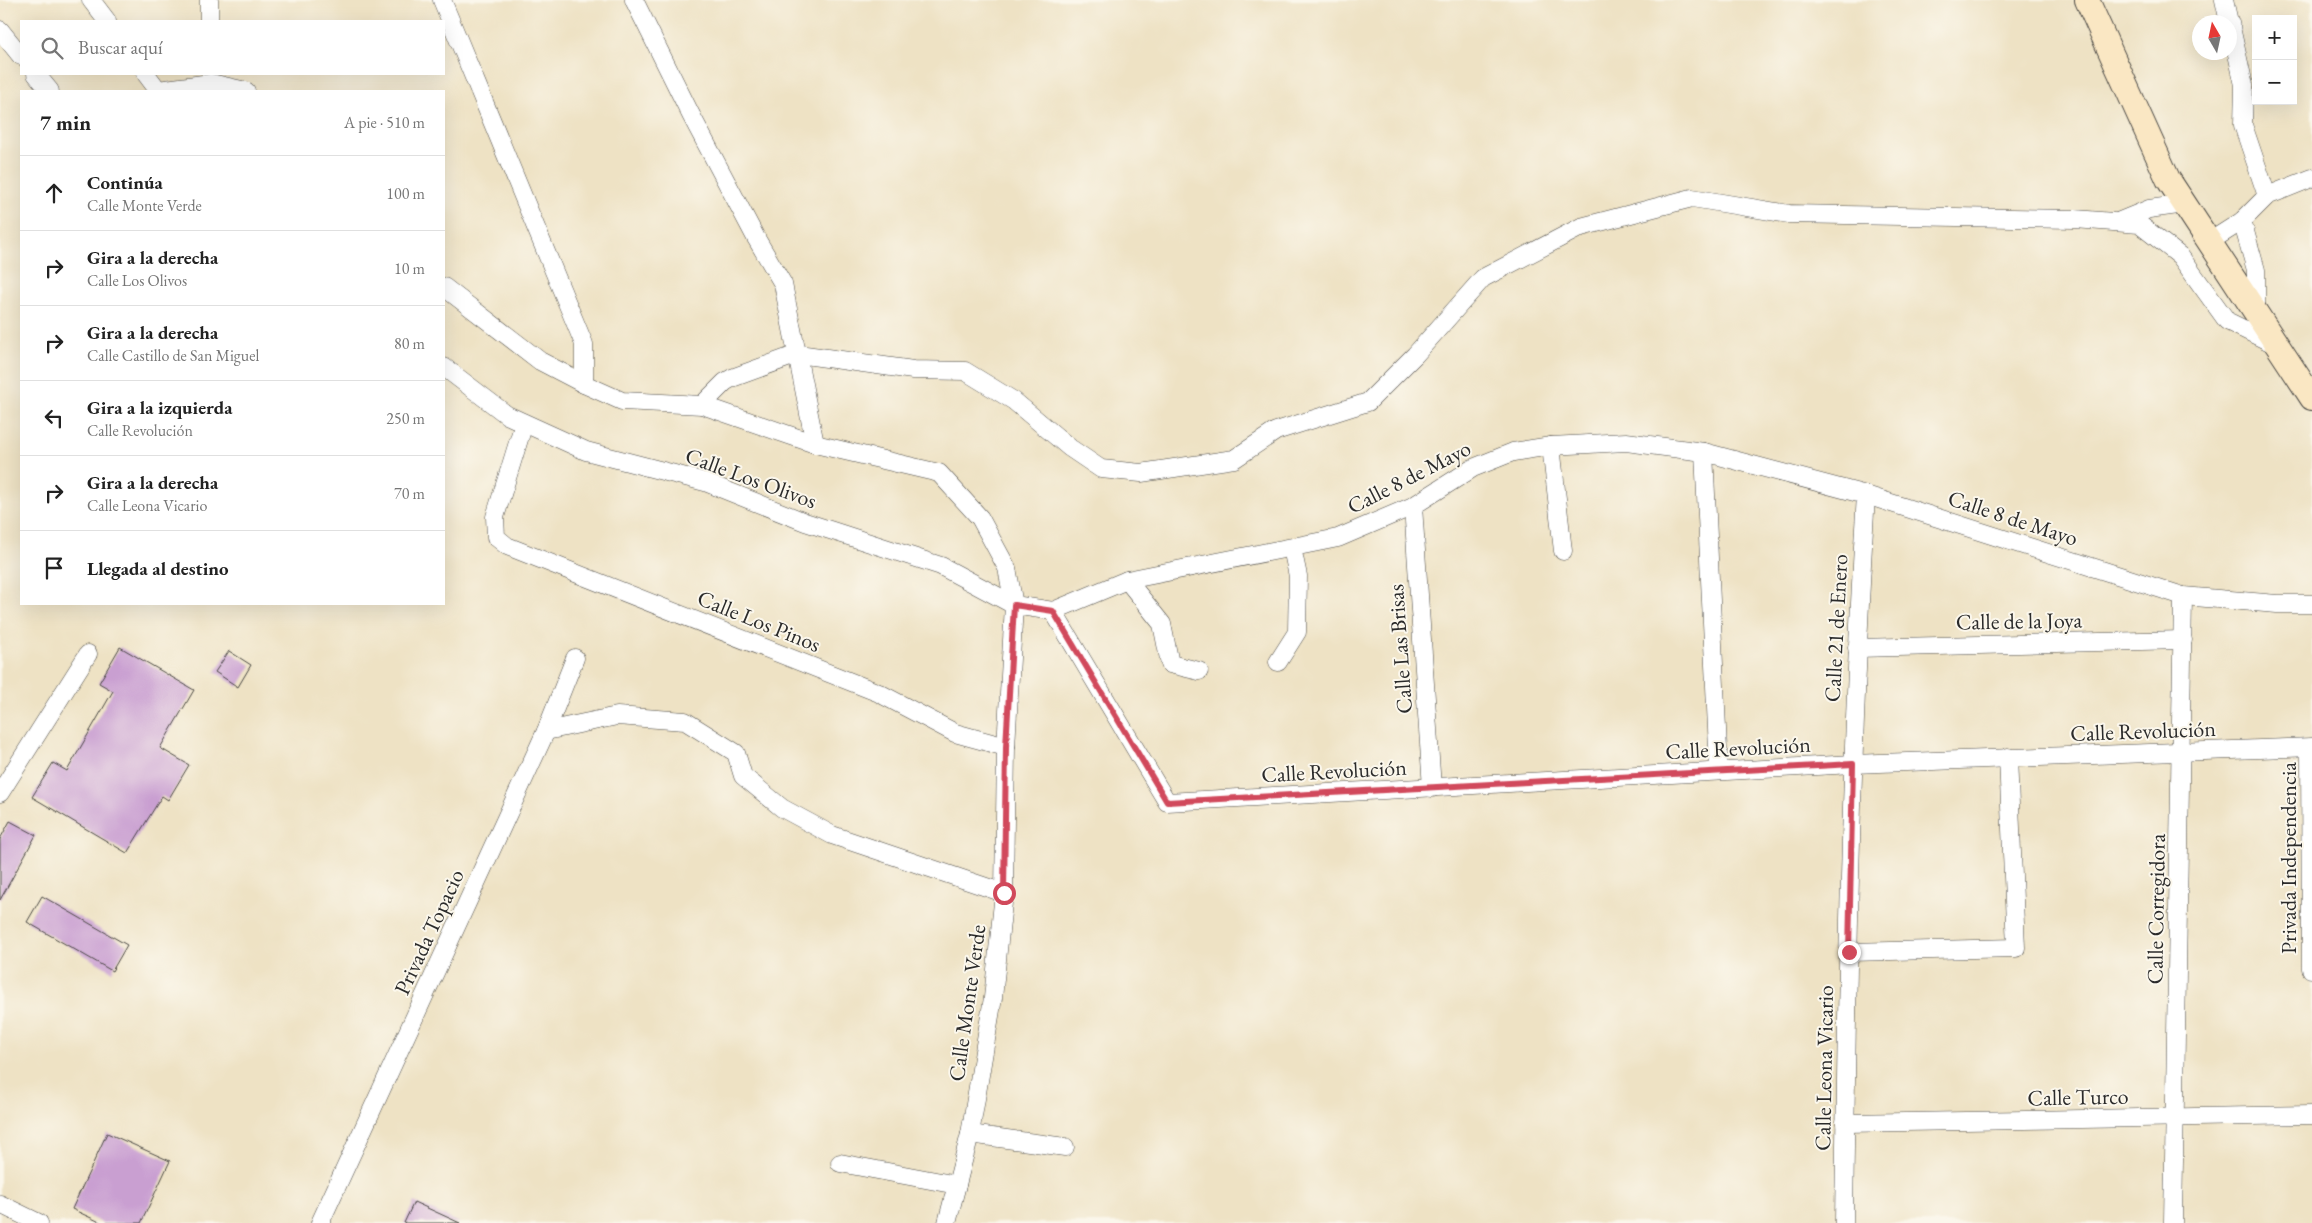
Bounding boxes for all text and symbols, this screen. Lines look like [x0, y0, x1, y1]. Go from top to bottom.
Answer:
north arrow [2192, 15, 2237, 60]
map controls [2252, 15, 2297, 105]
button: + [2252, 15, 2297, 60]
search box [20, 20, 445, 75]
icon: search [38, 34, 66, 62]
text: Buscar aquí [78, 35, 163, 60]
button: − [2252, 60, 2297, 105]
text: 7 min [40, 109, 91, 136]
text: A pie · 510 m [344, 112, 425, 133]
text: Continúa [87, 170, 163, 195]
icon: ahead [40, 179, 68, 207]
text: 100 m [386, 183, 425, 204]
text: Calle Monte Verde [87, 195, 202, 216]
text: Gira a la derecha [87, 245, 218, 270]
icon: right [40, 254, 68, 282]
text: 10 m [394, 258, 425, 279]
text: Calle Los Olivos [87, 270, 187, 291]
text: Gira a la derecha [87, 320, 218, 345]
icon: right [40, 329, 68, 357]
text: 80 m [394, 333, 425, 354]
text: Calle Castillo de San Miguel [87, 345, 259, 366]
text: Gira a la izquierda [87, 395, 233, 420]
icon: left [40, 404, 68, 432]
text: 250 m [386, 408, 425, 429]
text: Calle Revolución [87, 420, 193, 441]
street label: Calle 8 de Mayo [1342, 433, 1476, 521]
street label: Calle Los Olivos [681, 441, 821, 515]
text: Gira a la derecha [87, 470, 218, 495]
icon: right [40, 479, 68, 507]
text: 70 m [394, 483, 425, 504]
street label: Calle 8 de Mayo [1944, 483, 2082, 553]
text: Calle Leona Vicario [87, 495, 207, 516]
street label: Calle 21 de Enero [1818, 553, 1854, 703]
icon: arrive [40, 554, 68, 582]
text: Llegada al destino [87, 556, 229, 581]
street label: Calle Los Pinos [693, 583, 825, 659]
street label: Calle Las Brisas [1381, 583, 1419, 715]
street label: Calle de la Joya [1956, 605, 2083, 637]
street label: Calle Revolución [2070, 714, 2217, 748]
street label: Calle Revolución [1665, 730, 1812, 766]
street label: Calle Revolución [1261, 753, 1408, 789]
street label: Privada Independencia [2274, 762, 2303, 954]
street label: Calle Corregidora [2140, 833, 2172, 985]
street label: Privada Topacio [387, 864, 471, 1000]
route start [993, 882, 1016, 905]
street label: Calle Monte Verde [942, 922, 992, 1083]
route end [1838, 941, 1861, 964]
street label: Calle Leona Vicario [1808, 985, 1840, 1151]
street label: Calle Turco [2027, 1082, 2129, 1112]

